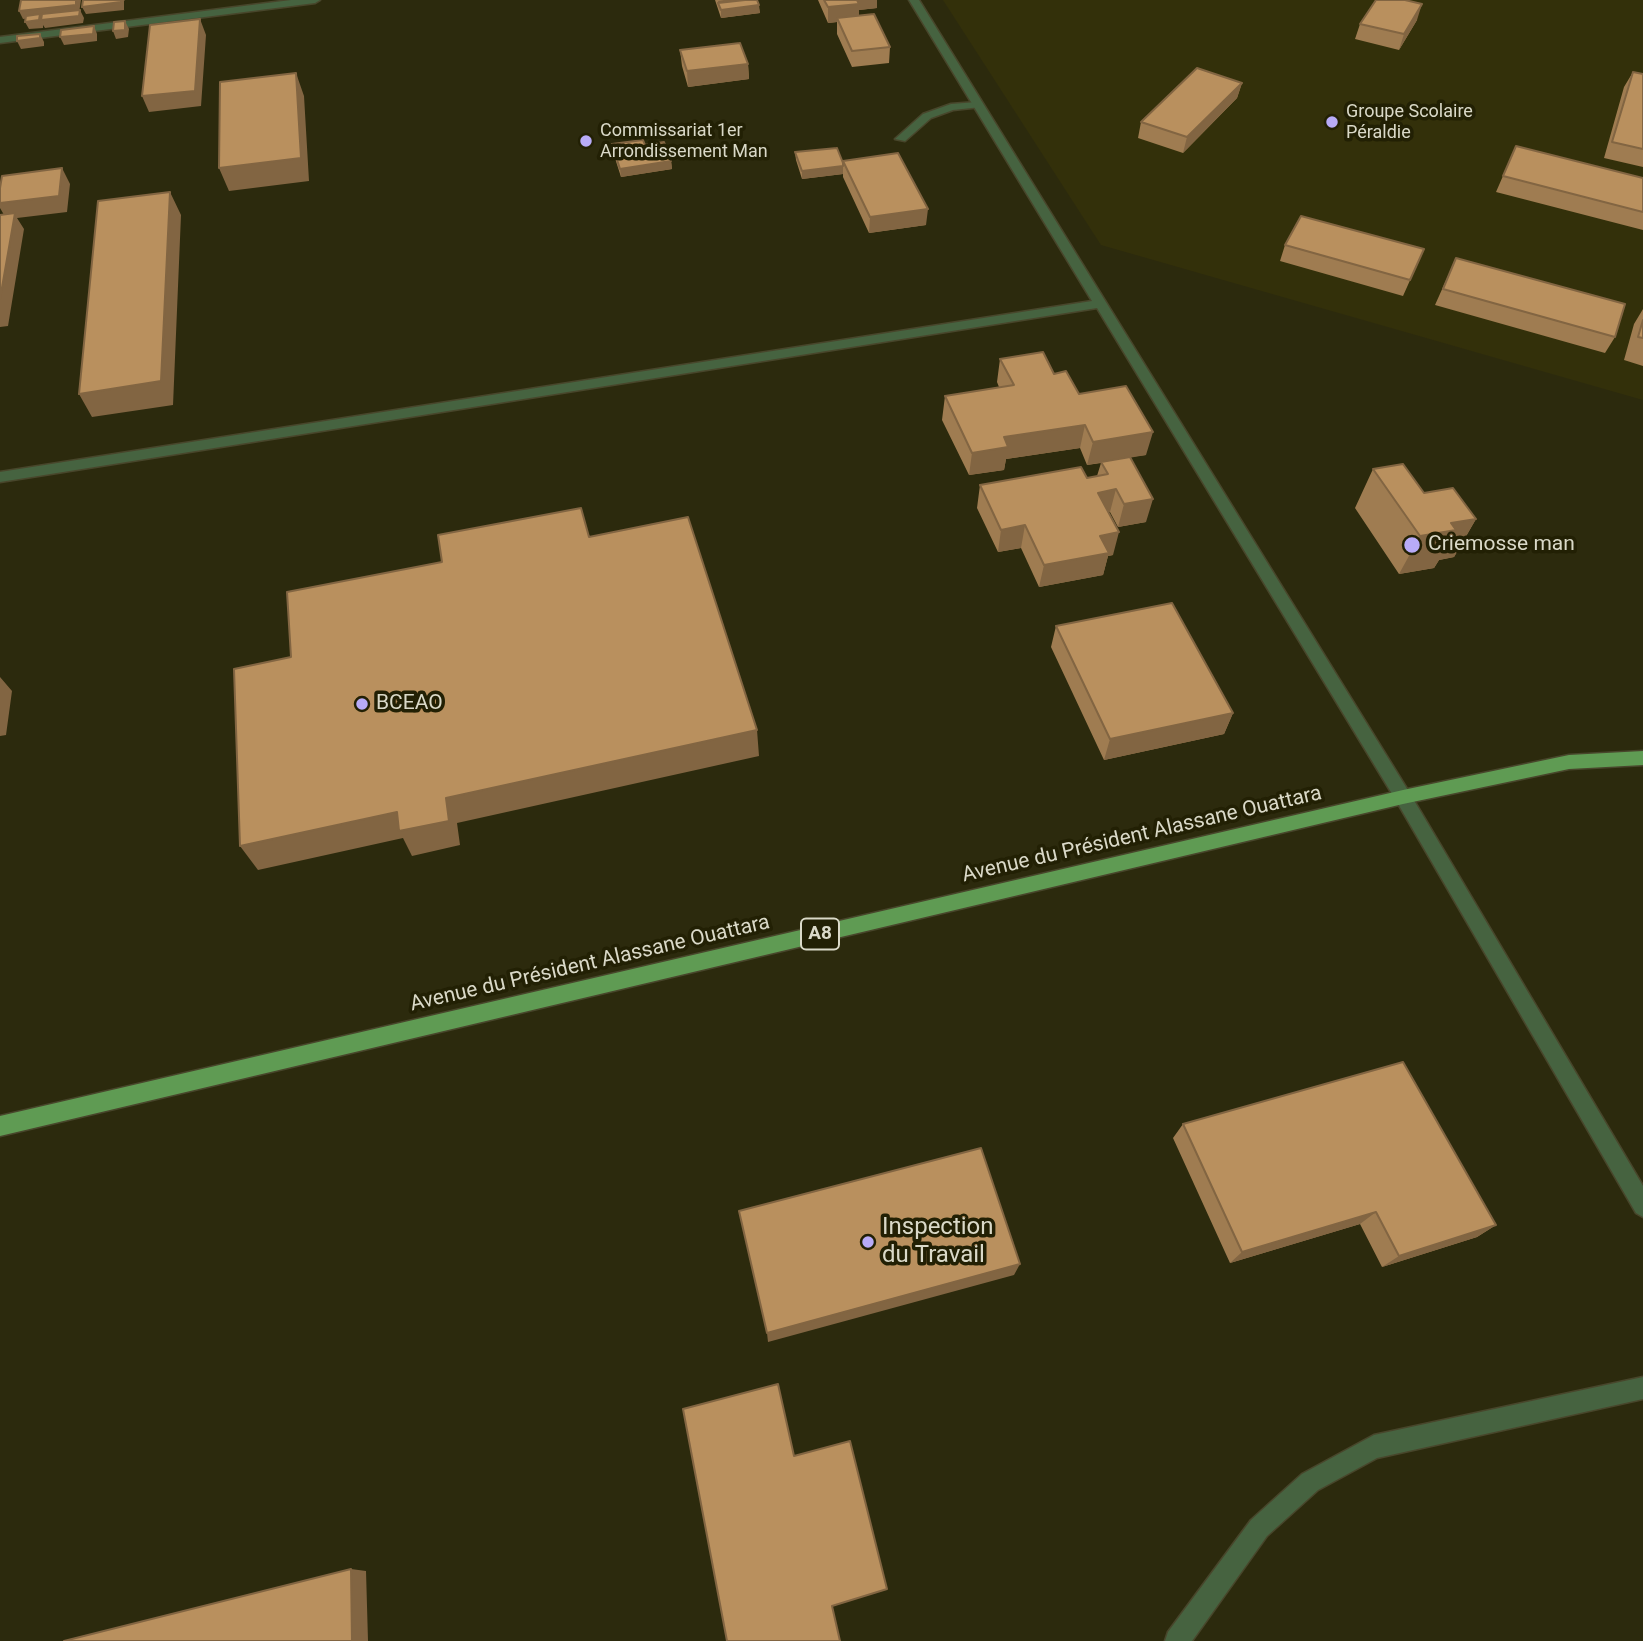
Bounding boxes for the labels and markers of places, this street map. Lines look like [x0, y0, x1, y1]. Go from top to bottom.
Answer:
place label: Groupe Scolaire Péraldie [1346, 101, 1473, 144]
marker: Groupe Scolaire Péraldie [1324, 114, 1340, 130]
place label: Commissariat 1er Arrondissement Man [600, 120, 768, 162]
marker: Commissariat 1er Arrondissement Man [578, 133, 594, 149]
place label: Criemosse man [1428, 532, 1575, 558]
marker: Criemosse man [1402, 535, 1422, 555]
place label: BCEAO [376, 691, 443, 717]
marker: BCEAO [354, 696, 370, 712]
place label: Inspection du Travail [882, 1214, 994, 1270]
marker: Inspection du Travail [860, 1234, 876, 1250]

